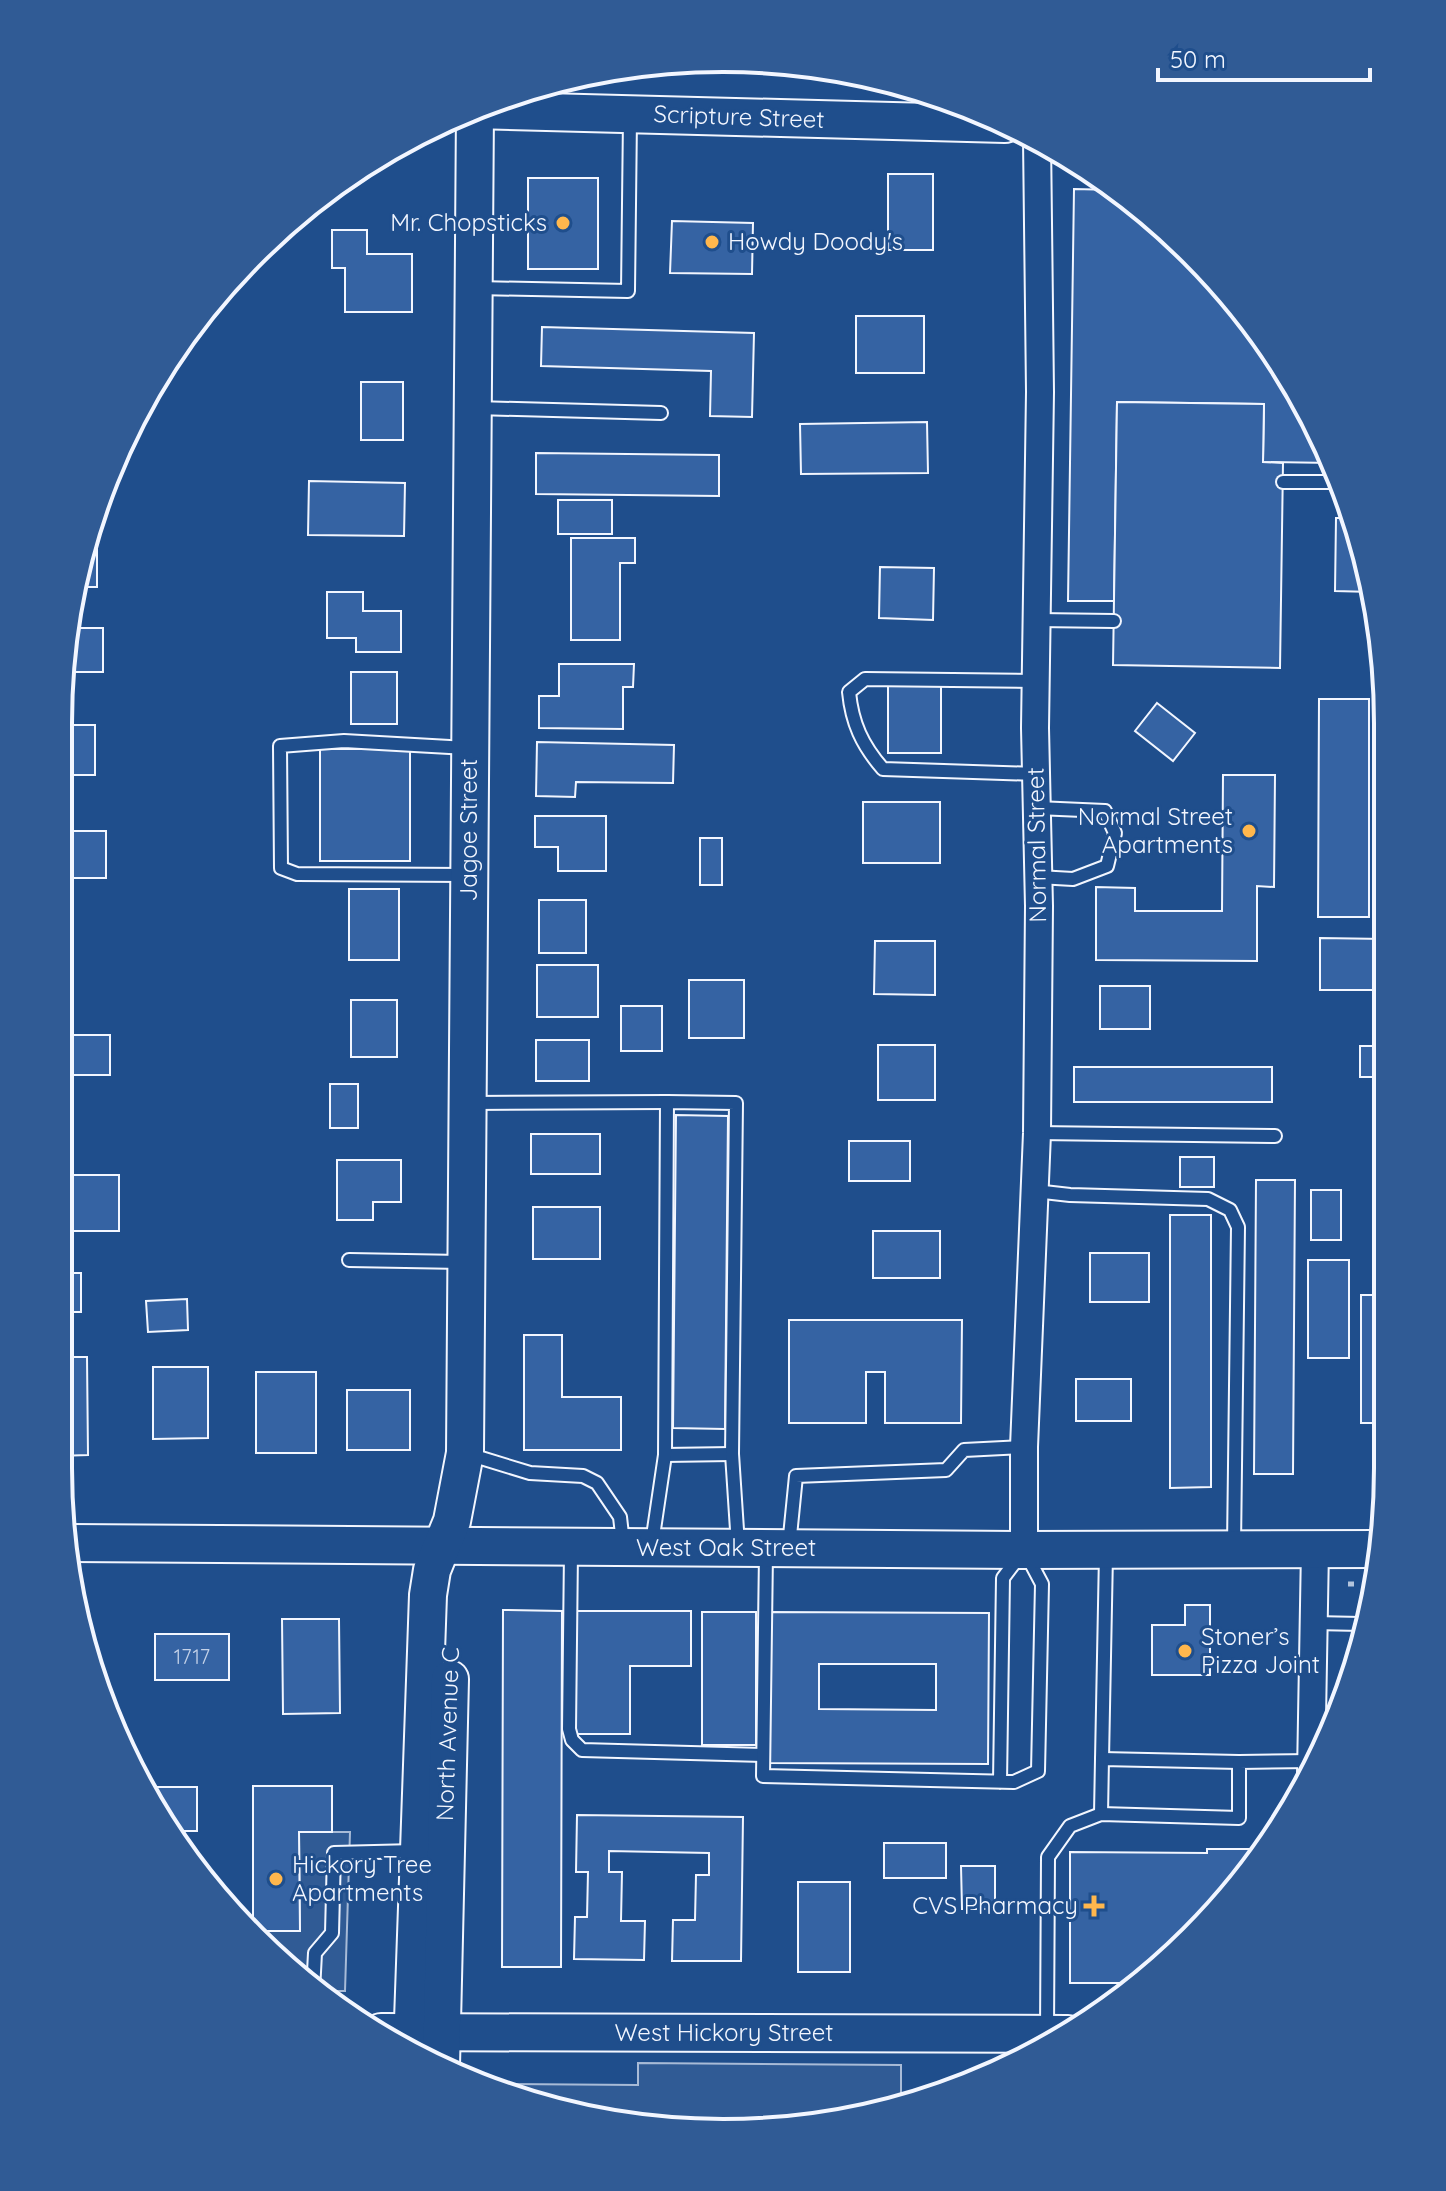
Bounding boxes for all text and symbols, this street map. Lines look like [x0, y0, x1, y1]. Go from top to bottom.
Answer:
scale bar [1158, 32, 1370, 82]
text: 50 m [1170, 44, 1226, 74]
street label: Scripture Street [653, 98, 825, 134]
place label: Mr. Chopsticks [390, 207, 547, 237]
marker: Mr. Chopsticks [554, 214, 572, 232]
place label: Howdy Doody's [728, 226, 903, 256]
marker: Howdy Doody's [703, 233, 721, 251]
street label: Jagoe Street [453, 759, 483, 901]
street label: Normal Street [1020, 767, 1052, 923]
place label: Normal Street Apartments [1078, 801, 1233, 859]
marker: Normal Street Apartments [1240, 822, 1258, 840]
street label: West Oak Street [636, 1532, 816, 1562]
place label: Stoner’s Pizza Joint [1201, 1621, 1320, 1679]
marker: Stoner’s Pizza Joint [1176, 1642, 1194, 1660]
house number: 1717 [174, 1644, 210, 1669]
street label: North Avenue C [429, 1647, 465, 1821]
place label: Hickory Tree Apartments [292, 1849, 432, 1907]
marker: Hickory Tree Apartments [267, 1870, 285, 1888]
place label: CVS Pharmacy [912, 1890, 1078, 1920]
marker: CVS Pharmacy [1085, 1897, 1103, 1915]
street label: West Hickory Street [615, 2017, 834, 2047]

